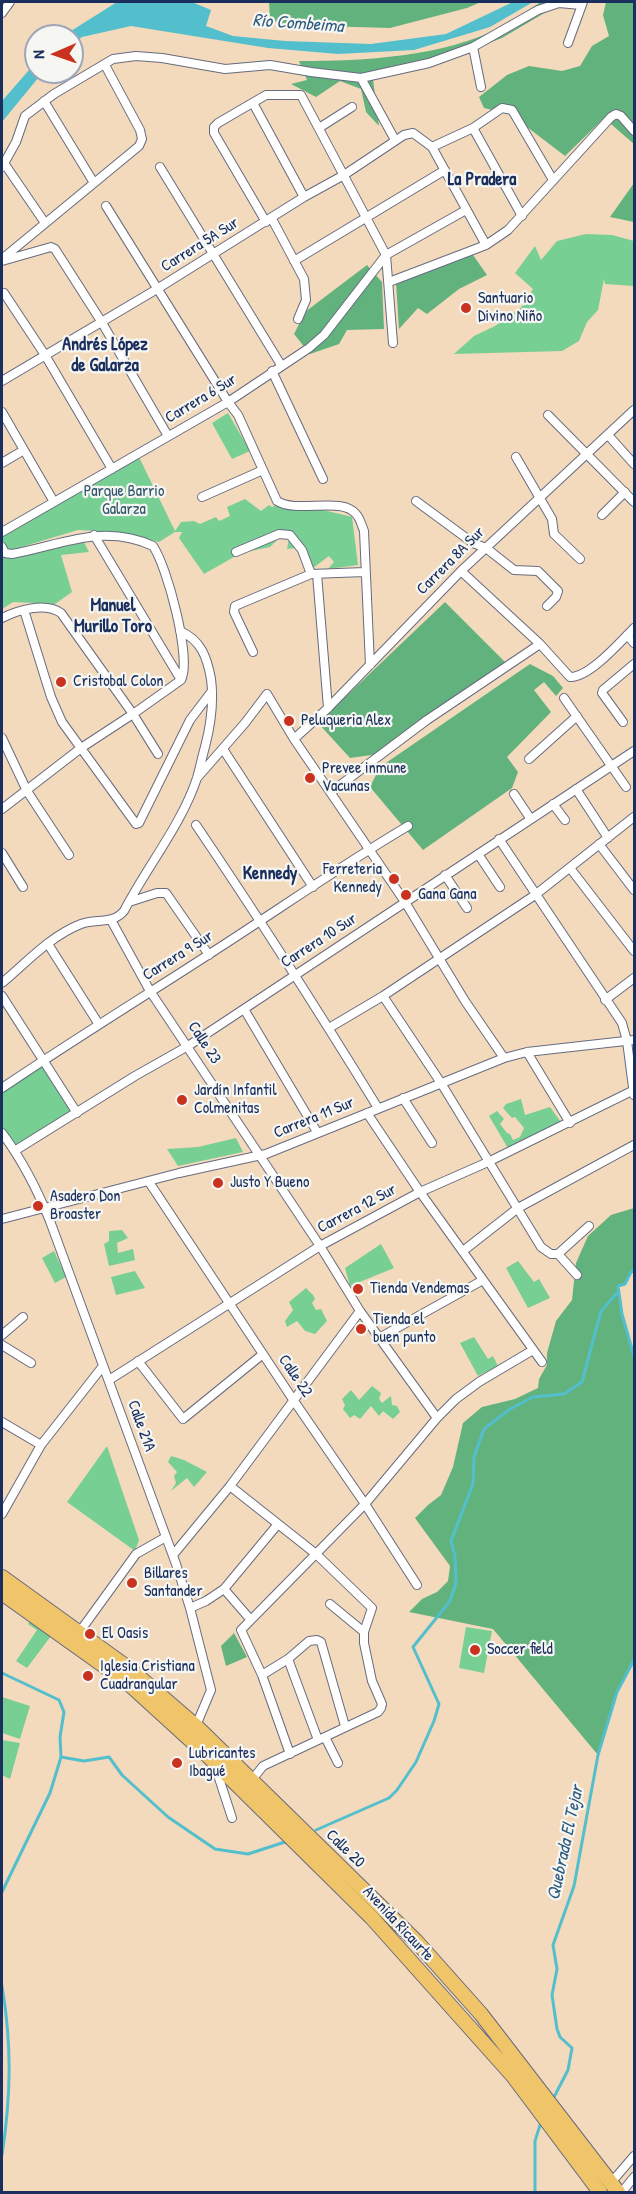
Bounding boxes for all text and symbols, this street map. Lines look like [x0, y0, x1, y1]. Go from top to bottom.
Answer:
water label: Río Combeima [252, 10, 344, 38]
north arrow [24, 24, 84, 84]
text: N [27, 50, 49, 59]
district label: La Pradera [448, 169, 516, 191]
street label: Carrera 5A Sur [158, 214, 242, 276]
place label: Santuario Divino Niño [478, 289, 542, 327]
marker: Santuario Divino Niño [459, 301, 473, 315]
district label: Andrés López de Galarza [62, 334, 148, 376]
street label: Carrera 6 Sur [162, 370, 240, 428]
park label: Parque Barrio Galarza [84, 482, 164, 520]
street label: Carrera 8A Sur [413, 523, 489, 599]
district label: Manuel Murillo Toro [74, 595, 152, 638]
place label: Cristobal Colon [73, 672, 164, 692]
marker: Cristobal Colon [54, 675, 68, 689]
place label: Peluqueria Alex [301, 711, 391, 731]
marker: Peluqueria Alex [282, 714, 296, 728]
place label: Prevee inmune Vacunas [322, 759, 407, 797]
marker: Prevee inmune Vacunas [303, 771, 317, 785]
place label: Ferreteria Kennedy [323, 860, 382, 898]
district label: Kennedy [243, 863, 297, 885]
marker: Ferreteria Kennedy [387, 872, 401, 886]
place label: Gana Gana [418, 885, 477, 905]
marker: Gana Gana [399, 888, 413, 902]
street label: Carrera 10 Sur [278, 909, 360, 973]
street label: Carrera 9 Sur [139, 927, 217, 985]
street label: Calle 23 [183, 1018, 225, 1068]
place label: Jardín Infantil Colmenitas [194, 1081, 277, 1119]
marker: Jardín Infantil Colmenitas [175, 1093, 189, 1107]
street label: Carrera 11 Sur [271, 1093, 357, 1143]
place label: Justo Y Bueno [230, 1173, 309, 1193]
marker: Justo Y Bueno [211, 1176, 225, 1190]
street label: Carrera 12 Sur [314, 1180, 400, 1238]
place label: Asadero Don Broaster [50, 1187, 120, 1225]
marker: Asadero Don Broaster [31, 1199, 45, 1213]
place label: Tienda Vendemas [370, 1279, 469, 1299]
marker: Tienda Vendemas [351, 1282, 365, 1296]
place label: Tienda el buen punto [373, 1310, 436, 1348]
marker: Tienda el buen punto [354, 1322, 368, 1336]
street label: Calle 22 [274, 1351, 316, 1401]
street label: Calle 21A [123, 1398, 159, 1454]
place label: Billares Santander [144, 1564, 203, 1602]
marker: Billares Santander [125, 1576, 139, 1590]
place label: El Oasis [102, 1624, 148, 1644]
marker: El Oasis [83, 1627, 97, 1641]
place label: Soccer field [487, 1640, 553, 1660]
marker: Soccer field [468, 1643, 482, 1657]
place label: Iglesia Cristiana Cuadrangular [100, 1657, 195, 1695]
marker: Iglesia Cristiana Cuadrangular [81, 1669, 95, 1683]
place label: Lubricantes Ibagué [189, 1744, 255, 1782]
marker: Lubricantes Ibagué [170, 1756, 184, 1770]
water label: Quebrada El Tejar [543, 1784, 589, 1902]
street label: Calle 20 [322, 1826, 368, 1872]
street label: Avenida Ricaurte [358, 1883, 438, 1965]

